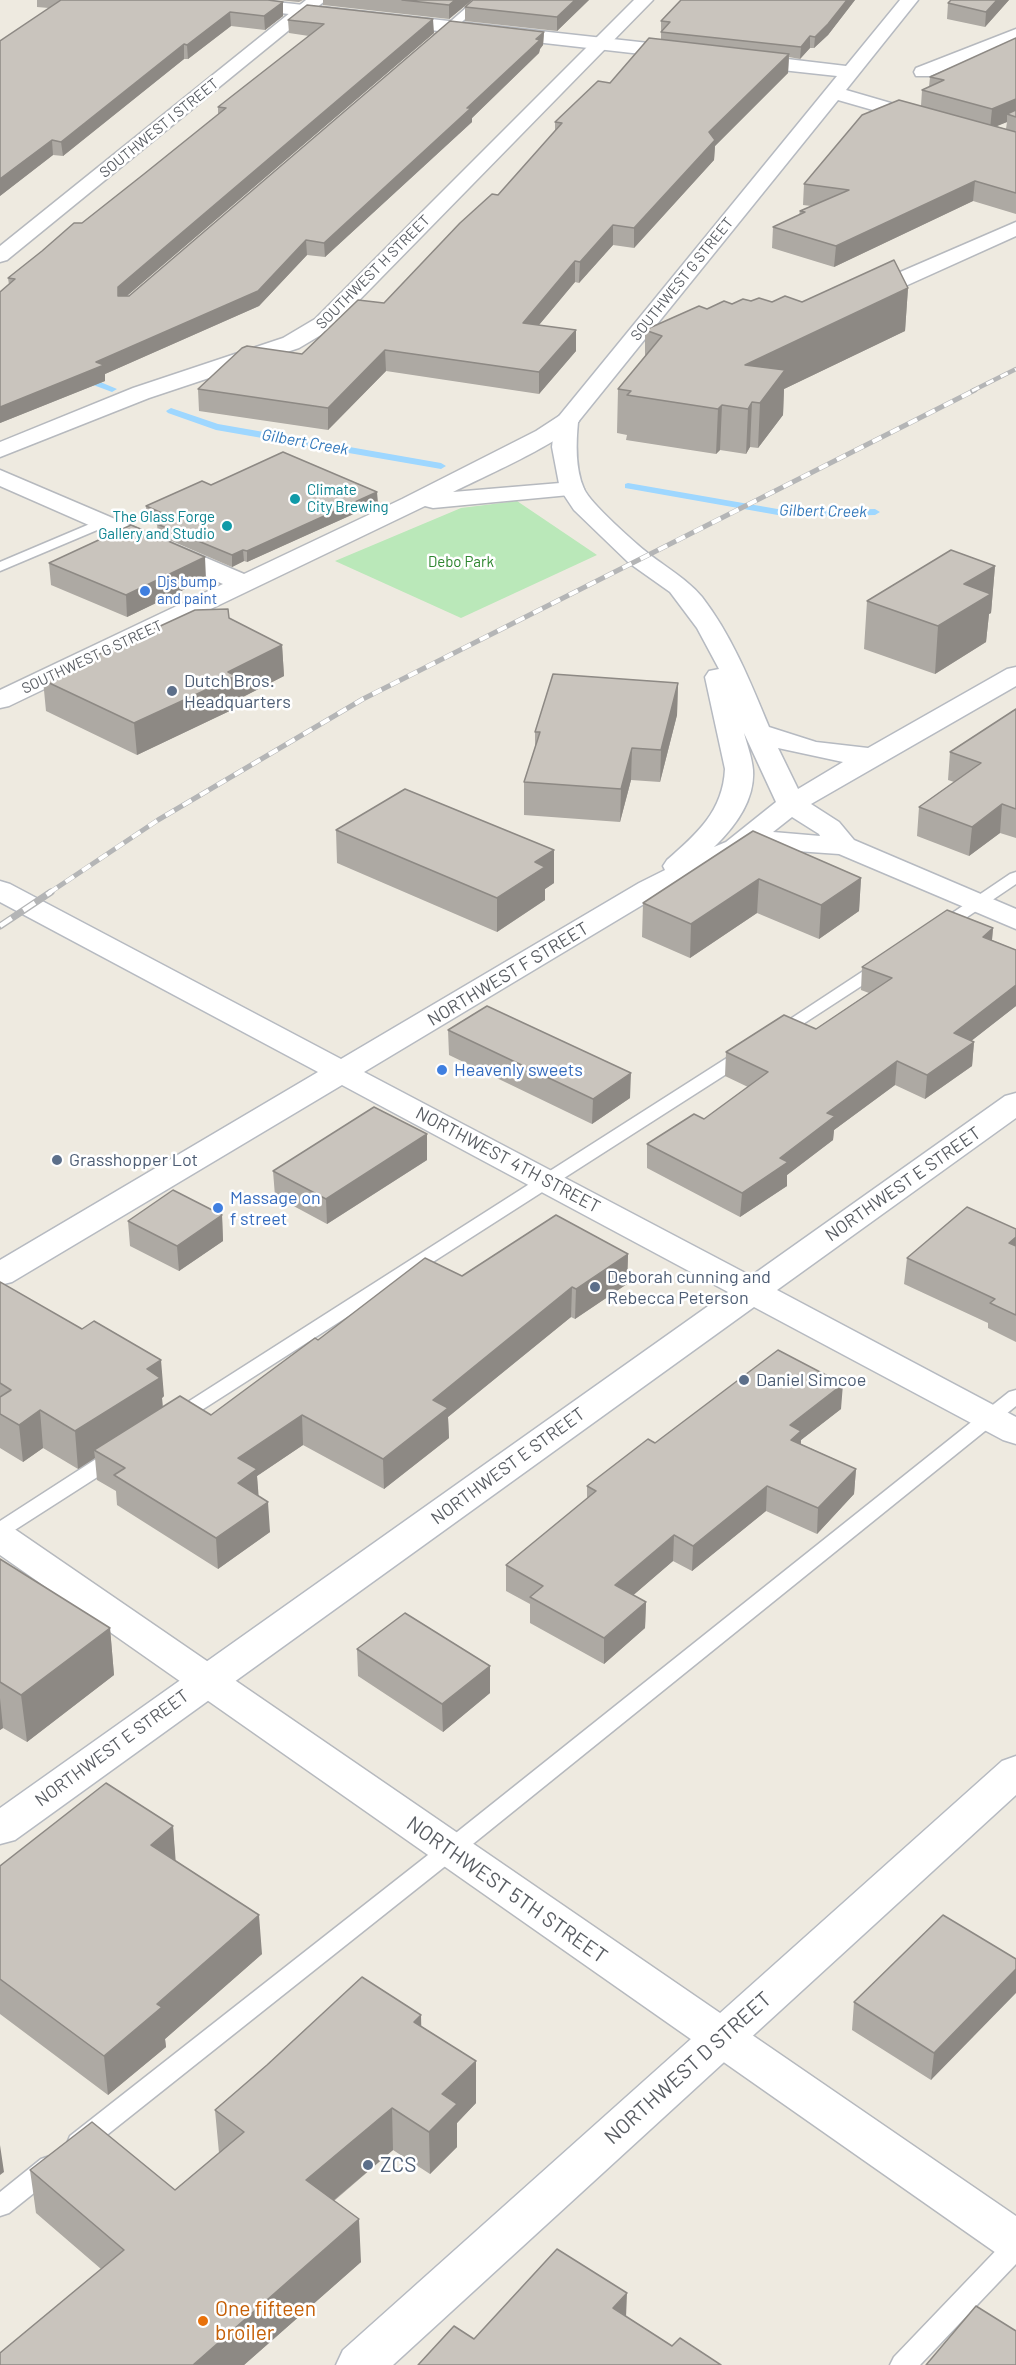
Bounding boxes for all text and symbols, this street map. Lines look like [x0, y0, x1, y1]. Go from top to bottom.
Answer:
street label: SOUTHWEST I STREET [96, 74, 222, 182]
street label: SOUTHWEST H STREET [312, 211, 434, 333]
street label: SOUTHWEST G STREET [627, 214, 737, 344]
water label: Gilbert Creek [260, 425, 350, 459]
place label: Climate City Brewing [307, 481, 389, 516]
marker: Climate City Brewing [288, 492, 302, 506]
water label: Gilbert Creek [779, 501, 867, 521]
place label: The Glass Forge Gallery and Studio [98, 508, 215, 543]
marker: The Glass Forge Gallery and Studio [220, 519, 234, 533]
park label: Debo Park [428, 553, 494, 571]
place label: Djs bump and paint [157, 573, 217, 608]
marker: Djs bump and paint [138, 584, 152, 598]
street label: SOUTHWEST G STREET [19, 616, 165, 698]
place label: Dutch Bros. Headquarters [184, 670, 291, 712]
marker: Dutch Bros. Headquarters [165, 684, 179, 698]
street label: NORTHWEST F STREET [424, 917, 592, 1031]
place label: Heavenly sweets [454, 1059, 583, 1081]
marker: Heavenly sweets [435, 1063, 449, 1077]
street label: NORTHWEST 4TH STREET [412, 1102, 604, 1218]
street label: NORTHWEST E STREET [821, 1122, 985, 1246]
place label: Grasshopper Lot [69, 1149, 198, 1171]
marker: Grasshopper Lot [50, 1153, 64, 1167]
place label: Massage on f street [230, 1187, 321, 1230]
marker: Massage on f street [211, 1201, 225, 1215]
place label: Deborah cunning and Rebecca Peterson [607, 1266, 771, 1308]
marker: Deborah cunning and Rebecca Peterson [588, 1280, 602, 1294]
place label: Daniel Simcoe [756, 1369, 866, 1391]
marker: Daniel Simcoe [737, 1373, 751, 1387]
street label: NORTHWEST E STREET [427, 1403, 589, 1529]
street label: NORTHWEST E STREET [31, 1685, 193, 1811]
street label: NORTHWEST 5TH STREET [402, 1811, 612, 1969]
street label: NORTHWEST D STREET [599, 1986, 777, 2150]
place label: ZCS [380, 2152, 417, 2178]
marker: ZCS [361, 2158, 375, 2172]
place label: One fifteen broiler [215, 2296, 316, 2346]
marker: One fifteen broiler [196, 2314, 210, 2328]

